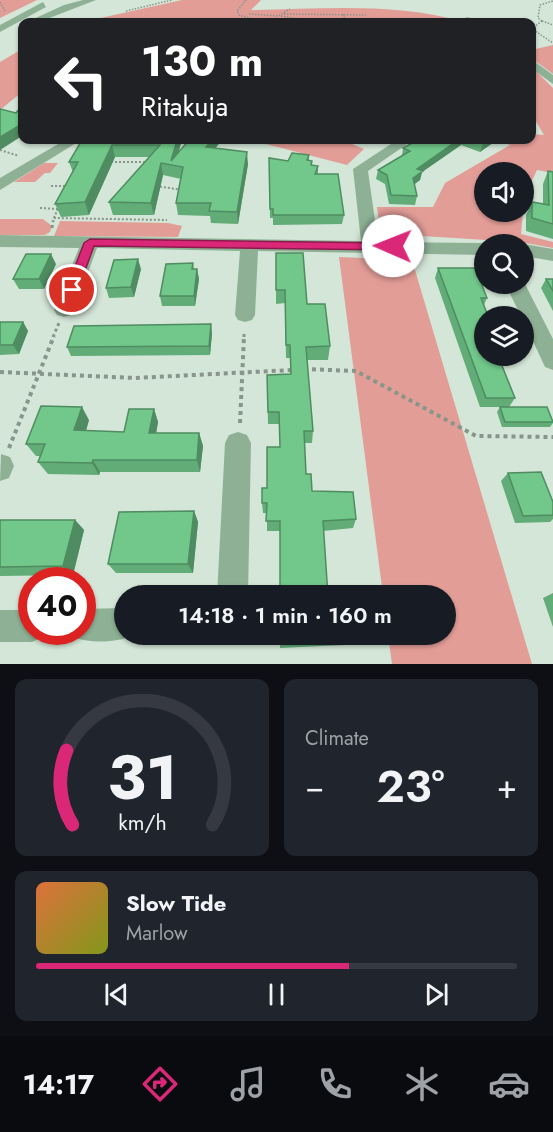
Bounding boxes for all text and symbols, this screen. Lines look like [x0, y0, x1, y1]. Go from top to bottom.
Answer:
text: 130 m [141, 31, 263, 92]
icon: left [42, 42, 120, 120]
text: Ritakuja [141, 87, 228, 126]
map controls [474, 162, 534, 366]
button: sound [474, 162, 534, 222]
position arrow [361, 214, 425, 278]
button: search [474, 234, 534, 294]
pin [46, 264, 97, 315]
icon: arrive [55, 273, 88, 306]
button: layers [474, 306, 534, 366]
speed limit sign: 40 [18, 567, 96, 645]
text: 14:18 · 1 min · 160 m [178, 599, 392, 631]
text: Climate [305, 724, 369, 753]
text: 31 [107, 732, 177, 822]
text: 23° [376, 754, 445, 819]
text: − [305, 763, 324, 810]
text: + [497, 763, 517, 810]
text: km/h [118, 807, 166, 838]
text: Slow Tide [126, 887, 226, 919]
text: Marlow [126, 919, 188, 948]
icon: previous [100, 978, 133, 1011]
icon: pause [260, 978, 293, 1011]
icon: next [420, 978, 453, 1011]
icon: directions [139, 1063, 181, 1105]
icon: music [227, 1063, 269, 1105]
icon: phone [314, 1063, 356, 1105]
icon: climate [401, 1063, 443, 1105]
icon: car [488, 1063, 530, 1105]
text: 14:17 [23, 1065, 94, 1104]

